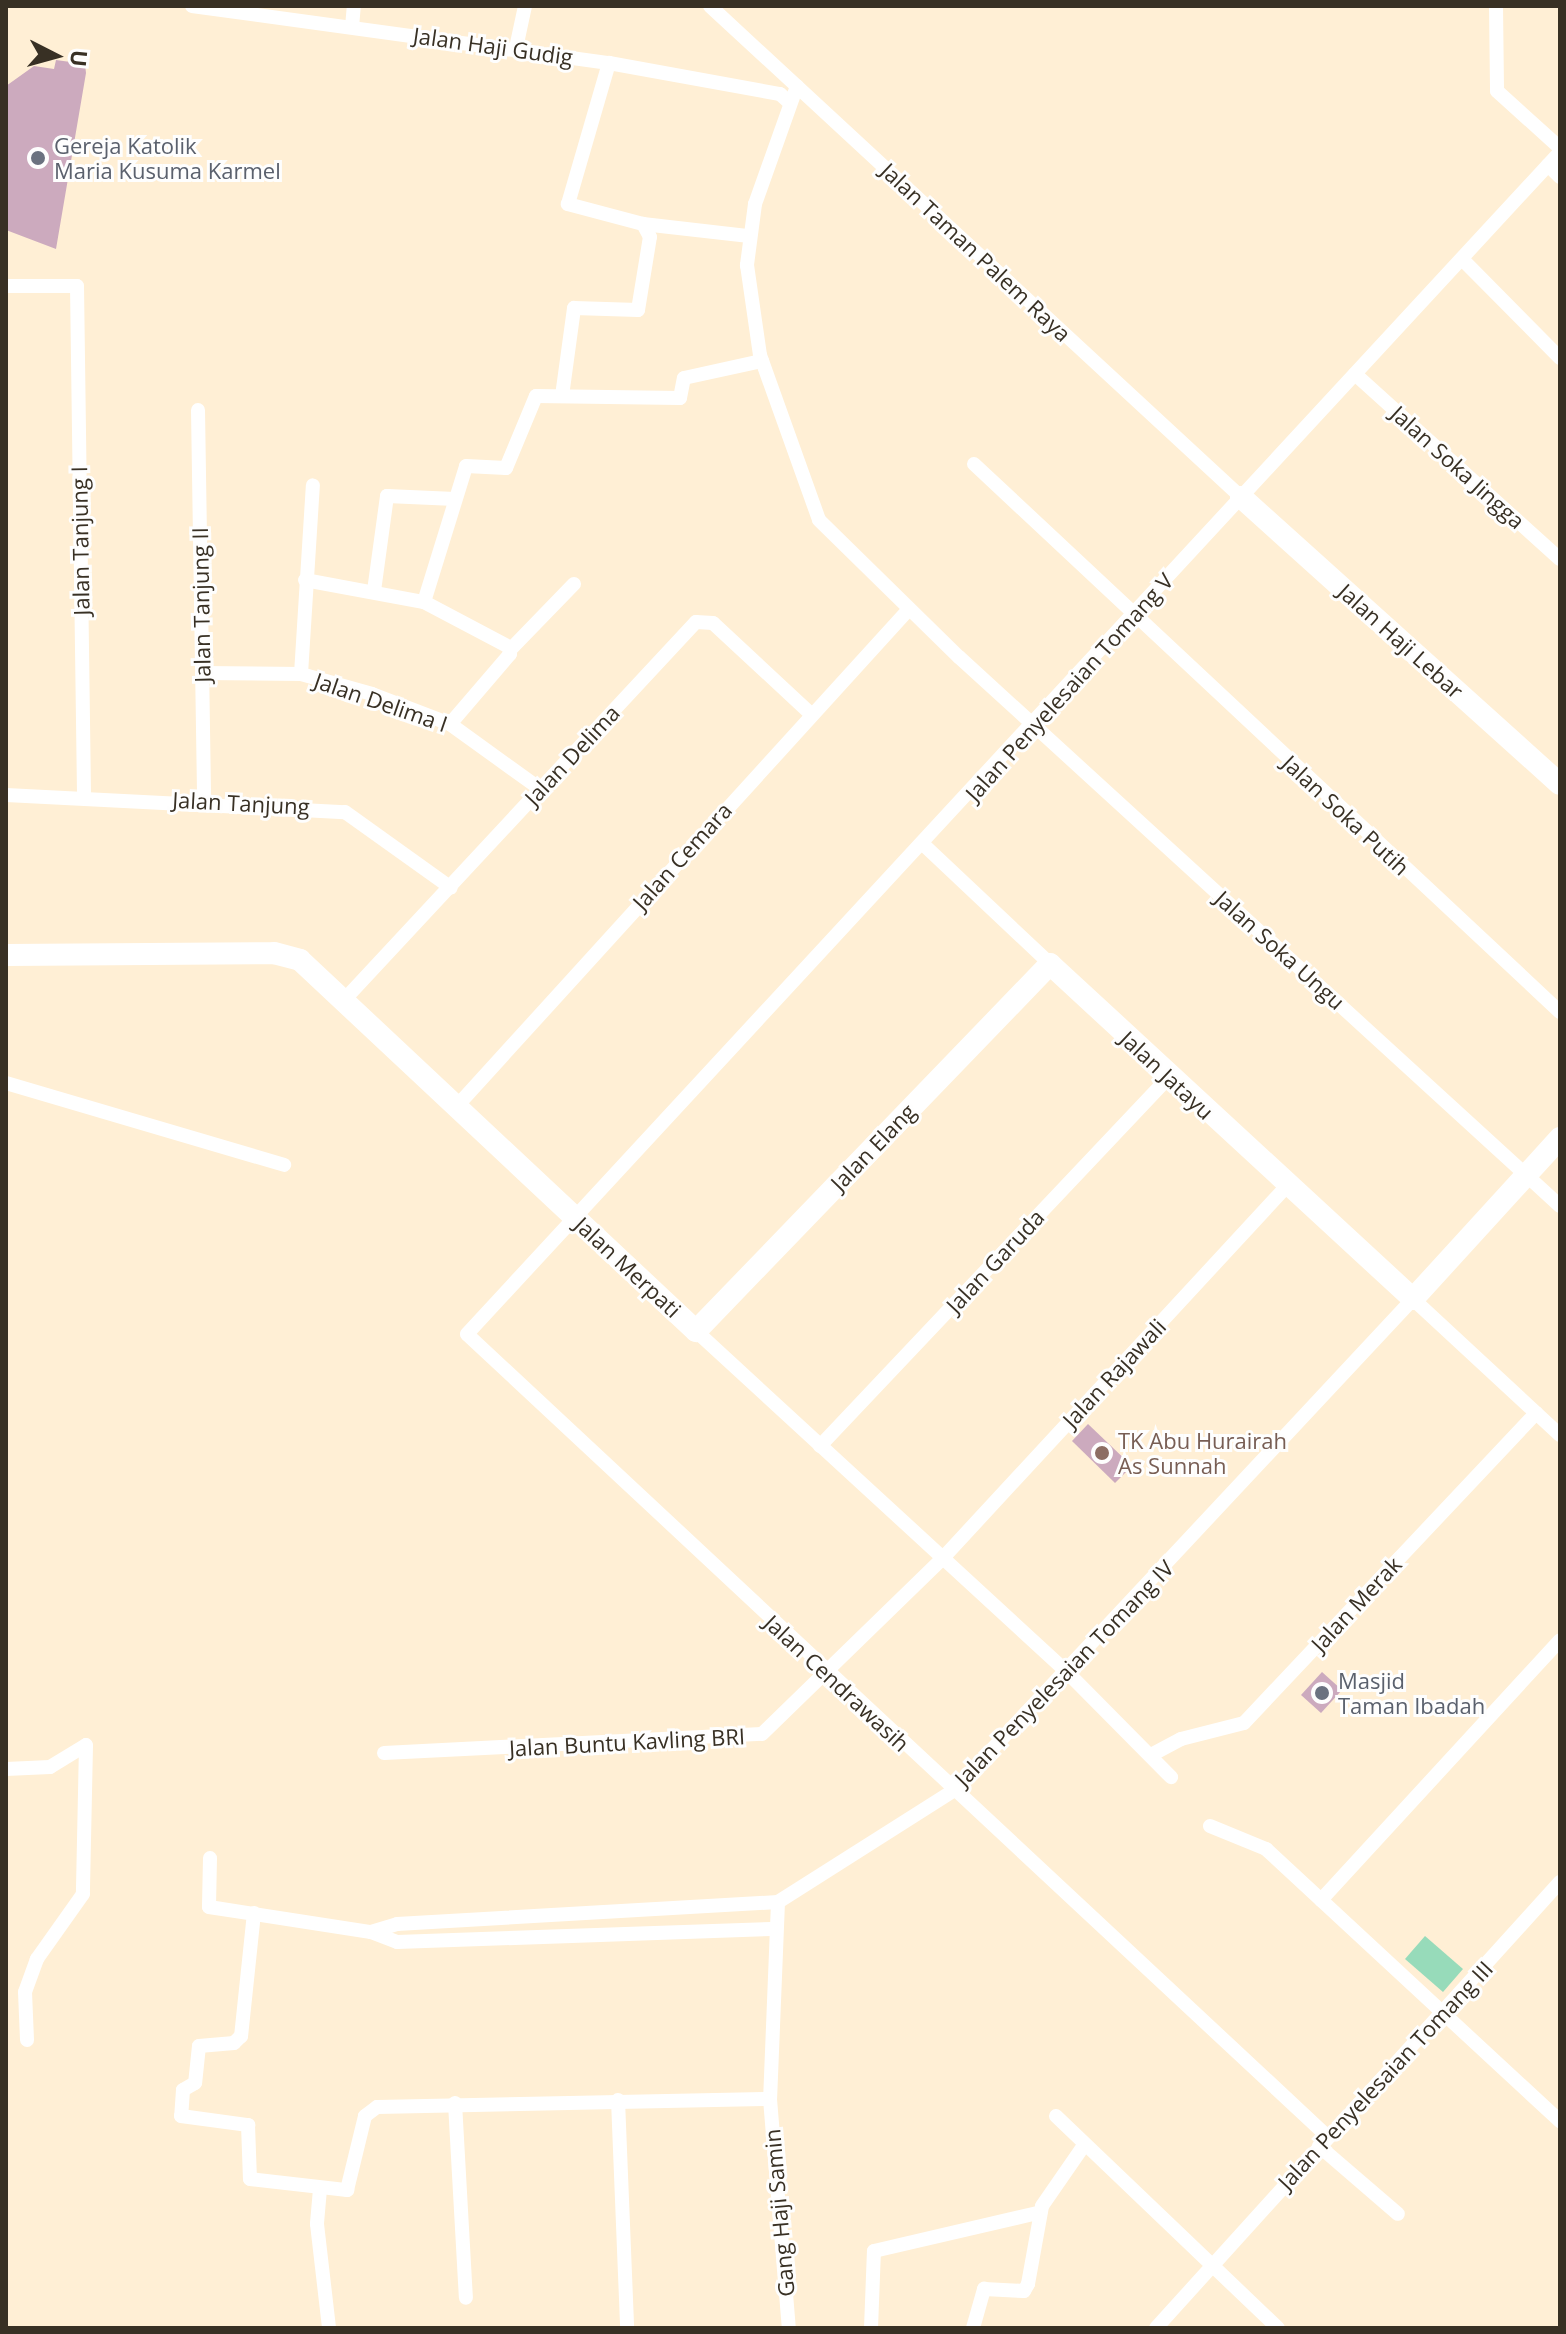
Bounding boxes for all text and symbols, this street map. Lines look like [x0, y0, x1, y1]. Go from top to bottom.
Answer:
north arrow [16, 16, 96, 96]
street label: Jalan Haji Gudig [412, 22, 574, 70]
text: U [64, 49, 96, 68]
place label: Gereja Katolik Maria Kusuma Karmel [54, 132, 281, 184]
marker: Gereja Katolik Maria Kusuma Karmel [29, 149, 47, 167]
street label: Jalan Taman Palem Raya [876, 157, 1076, 347]
street label: Jalan Soka Jingga [1386, 400, 1530, 534]
street label: Jalan Tanjung I [65, 466, 95, 616]
street label: Jalan Tanjung II [186, 527, 216, 683]
street label: Jalan Penyelesaian Tomang V [960, 568, 1178, 806]
street label: Jalan Haji Lebar [1333, 578, 1469, 704]
street label: Jalan Delima I [311, 667, 451, 737]
street label: Jalan Delima [519, 700, 625, 810]
street label: Jalan Soka Putih [1277, 750, 1415, 880]
street label: Jalan Tanjung [172, 786, 310, 820]
street label: Jalan Cemara [627, 797, 737, 915]
street label: Jalan Soka Ungu [1210, 885, 1350, 1015]
street label: Jalan Jatayu [1115, 1025, 1219, 1125]
street label: Jalan Elang [825, 1098, 921, 1196]
street label: Jalan Garuda [941, 1204, 1049, 1318]
street label: Jalan Merpati [570, 1211, 686, 1323]
street label: Jalan Rajawali [1057, 1313, 1171, 1433]
place label: TK Abu Hurairah As Sunnah [1118, 1427, 1287, 1478]
marker: TK Abu Hurairah As Sunnah [1093, 1444, 1111, 1462]
street label: Jalan Merak [1305, 1551, 1407, 1657]
street label: Jalan Penyelesaian Tomang IV [949, 1555, 1179, 1791]
street label: Jalan Cendrawasih [759, 1609, 915, 1757]
place label: Masjid Taman Ibadah [1338, 1667, 1485, 1718]
marker: Masjid Taman Ibadah [1313, 1684, 1331, 1702]
street label: Jalan Buntu Kavling BRI [508, 1723, 746, 1761]
street label: Jalan Penyelesaian Tomang III [1272, 1955, 1498, 2195]
street label: Gang Haji Samin [759, 2128, 799, 2298]

